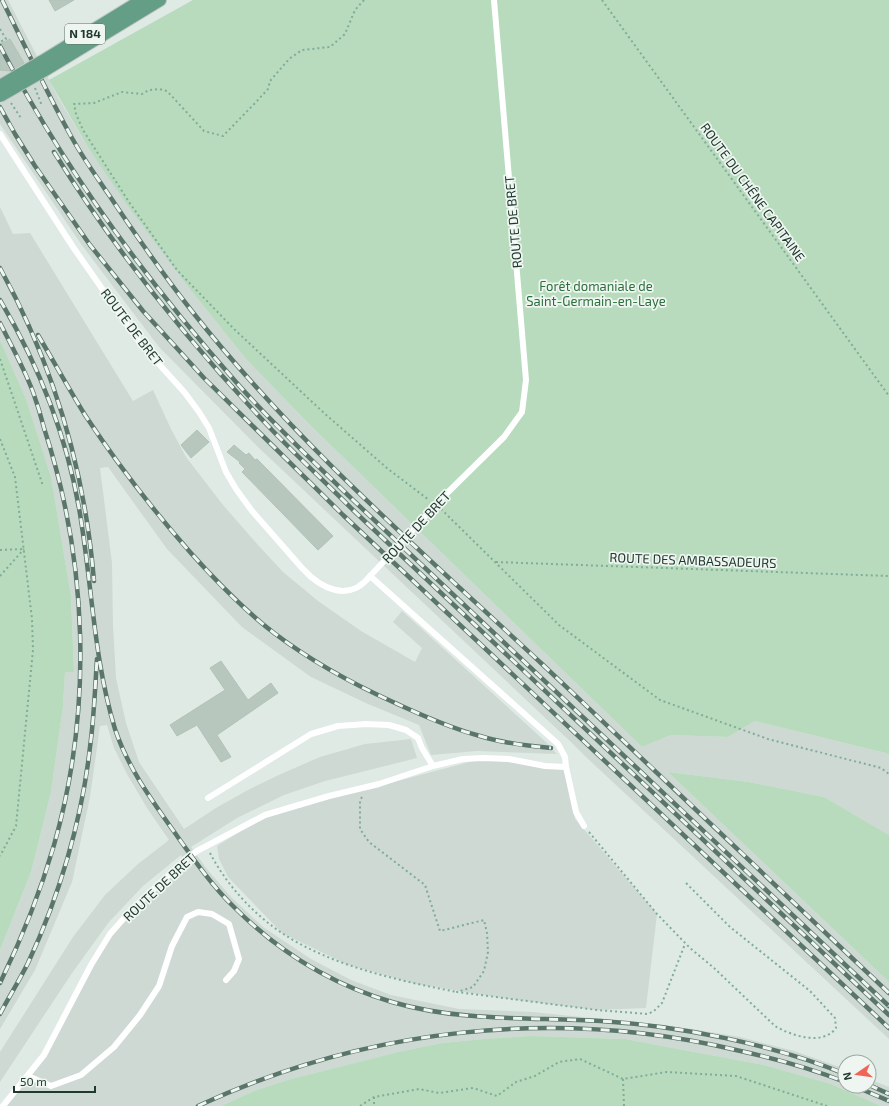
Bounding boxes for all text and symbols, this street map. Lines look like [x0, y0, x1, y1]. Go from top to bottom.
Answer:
road number: N 184 [65, 24, 105, 44]
street label: ROUTE DU CHÊNE CAPITAINE [697, 120, 809, 264]
street label: ROUTE DE BRET [501, 175, 525, 269]
park label: Forêt domaniale de Saint-Germain-en-Laye [526, 278, 666, 309]
street label: ROUTE DE BRET [98, 285, 167, 369]
street label: ROUTE DE BRET [378, 487, 454, 566]
street label: ROUTE DES AMBASSADEURS [609, 549, 777, 571]
street label: ROUTE DE BRET [120, 849, 199, 925]
north arrow [837, 1054, 877, 1094]
scale bar [14, 1068, 95, 1094]
text: N [840, 1071, 854, 1082]
text: 50 m [20, 1074, 47, 1088]

